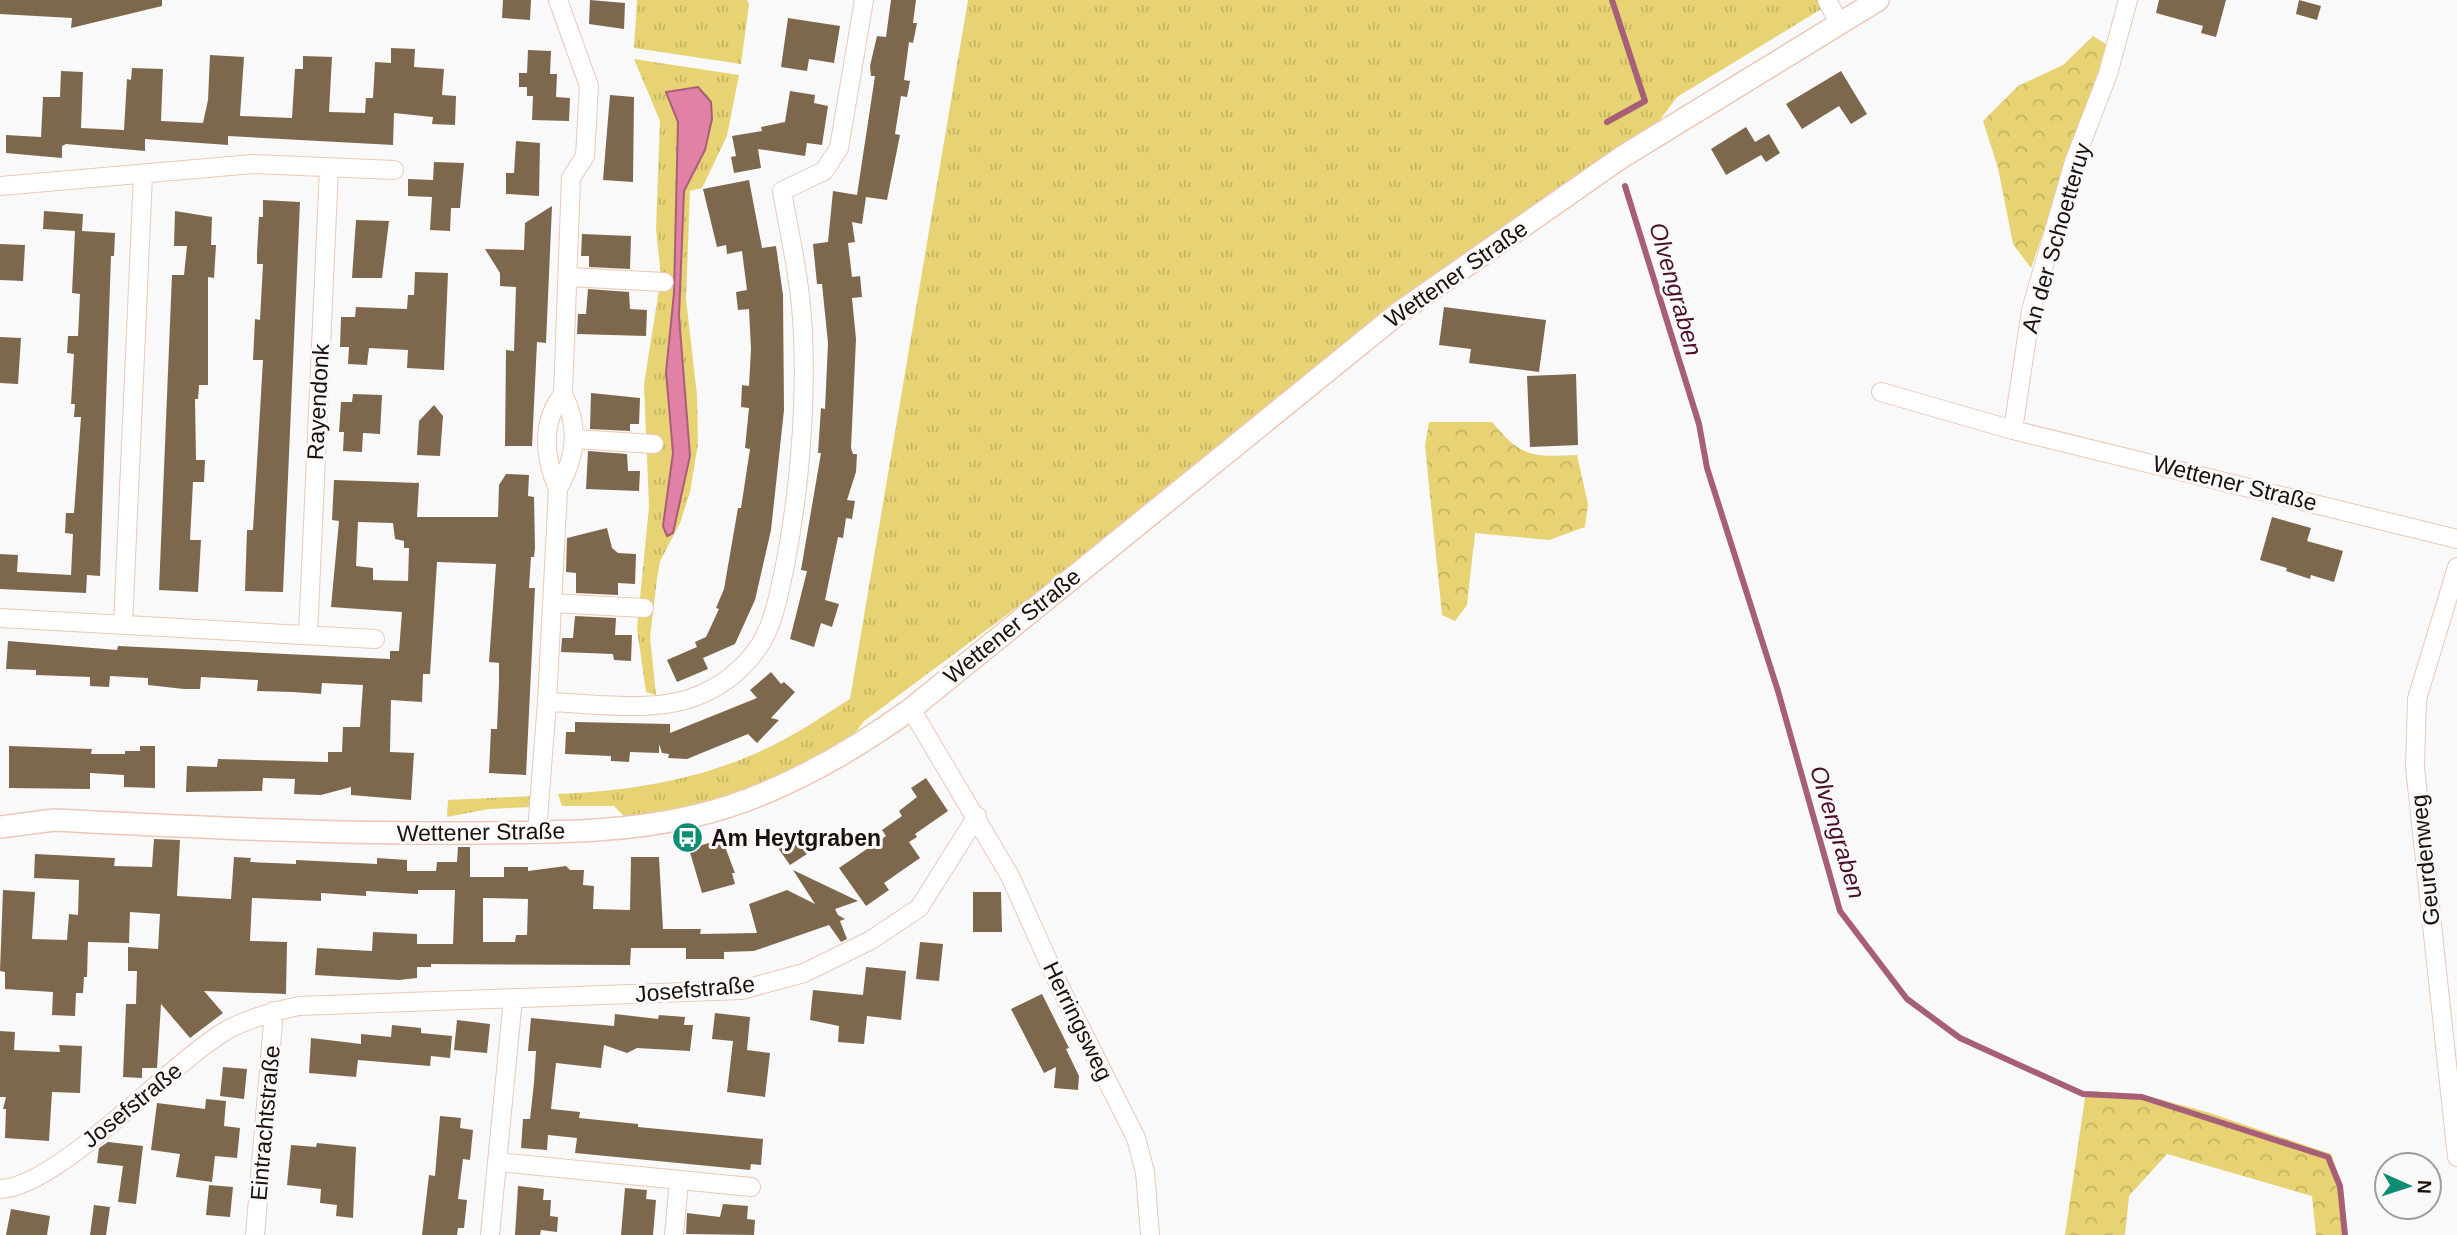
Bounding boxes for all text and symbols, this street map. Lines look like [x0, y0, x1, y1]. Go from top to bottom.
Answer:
street label: An der Schoetteruy [2016, 139, 2096, 336]
street label: Wettener Straße [1380, 215, 1532, 333]
water label: Olvengraben [1644, 219, 1708, 359]
street label: Rayendonk [302, 343, 334, 461]
street label: Wettener Straße [2150, 450, 2320, 516]
street label: Wettener Straße [938, 563, 1086, 689]
water label: Olvengraben [1805, 762, 1871, 902]
street label: Geurdenweg [2405, 793, 2445, 927]
street label: Wettener Straße [397, 818, 565, 846]
bus stop icon: Am Heytgraben [671, 821, 705, 855]
place label: Am Heytgraben [711, 825, 881, 851]
street label: Herringsweg [1038, 957, 1118, 1085]
street label: Josefstraße [634, 971, 756, 1007]
street label: Eintrachtstraße [245, 1044, 285, 1202]
street label: Josefstraße [77, 1057, 187, 1153]
north arrow [2373, 1151, 2443, 1221]
text: N [2414, 1179, 2435, 1194]

